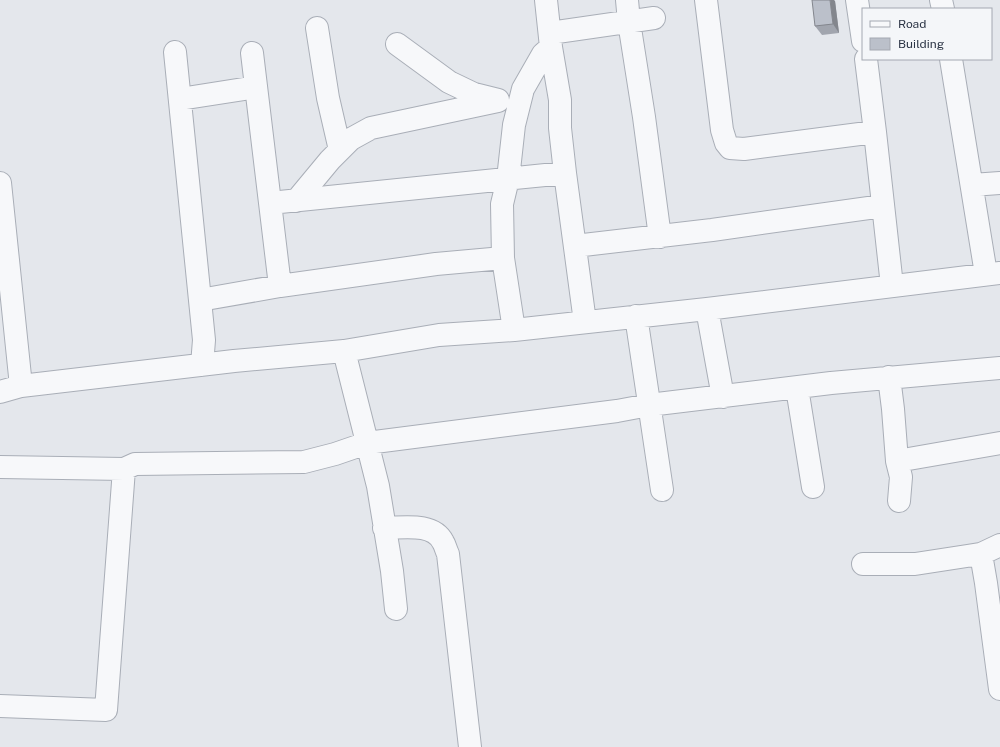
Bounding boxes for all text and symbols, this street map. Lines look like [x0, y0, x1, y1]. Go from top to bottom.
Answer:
legend [862, 8, 992, 60]
text: Road [898, 17, 926, 31]
text: Building [898, 37, 944, 51]

